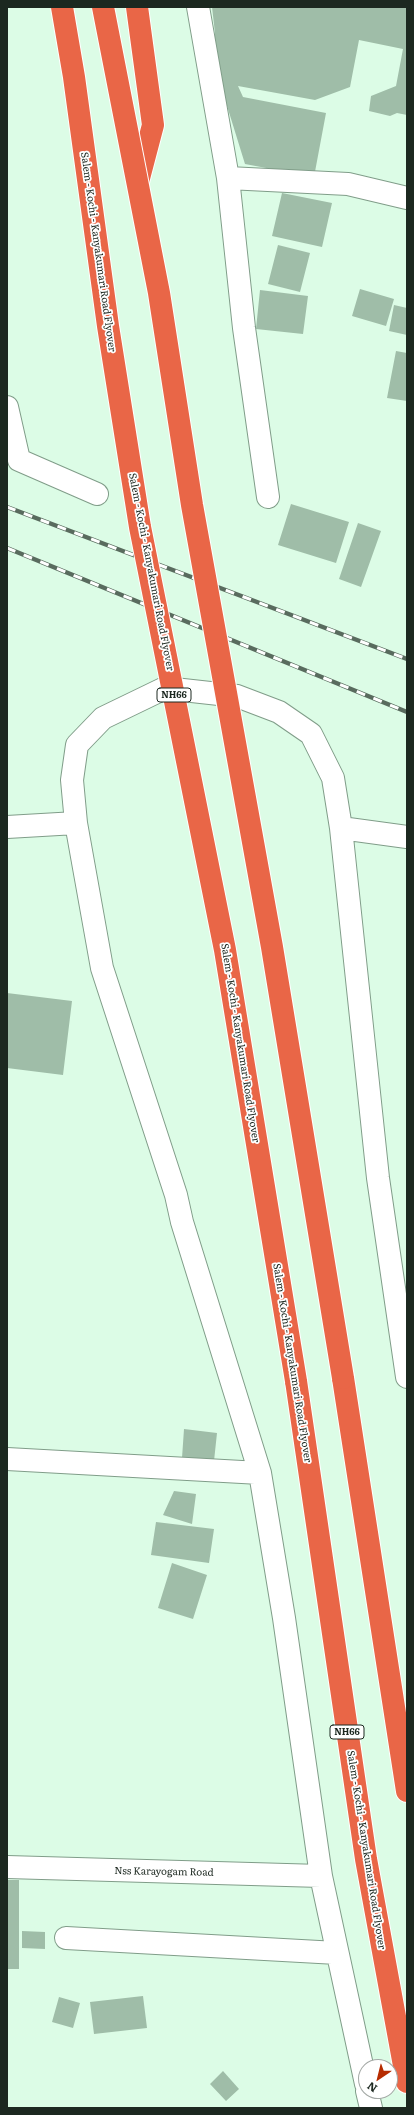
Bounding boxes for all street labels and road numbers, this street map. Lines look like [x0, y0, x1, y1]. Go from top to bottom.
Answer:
street label: Salem - Kochi - Kanyakumari Road Flyover [78, 151, 118, 353]
street label: Salem - Kochi - Kanyakumari Road Flyover [126, 472, 176, 672]
road number: NH66 [157, 688, 191, 702]
street label: Salem - Kochi - Kanyakumari Road Flyover [218, 943, 262, 1143]
street label: Salem - Kochi - Kanyakumari Road Flyover [270, 1263, 314, 1463]
road number: NH66 [330, 1725, 364, 1739]
street label: Salem - Kochi - Kanyakumari Road Flyover [344, 1750, 388, 1950]
street label: Nss Karayogam Road [114, 1865, 214, 1879]

